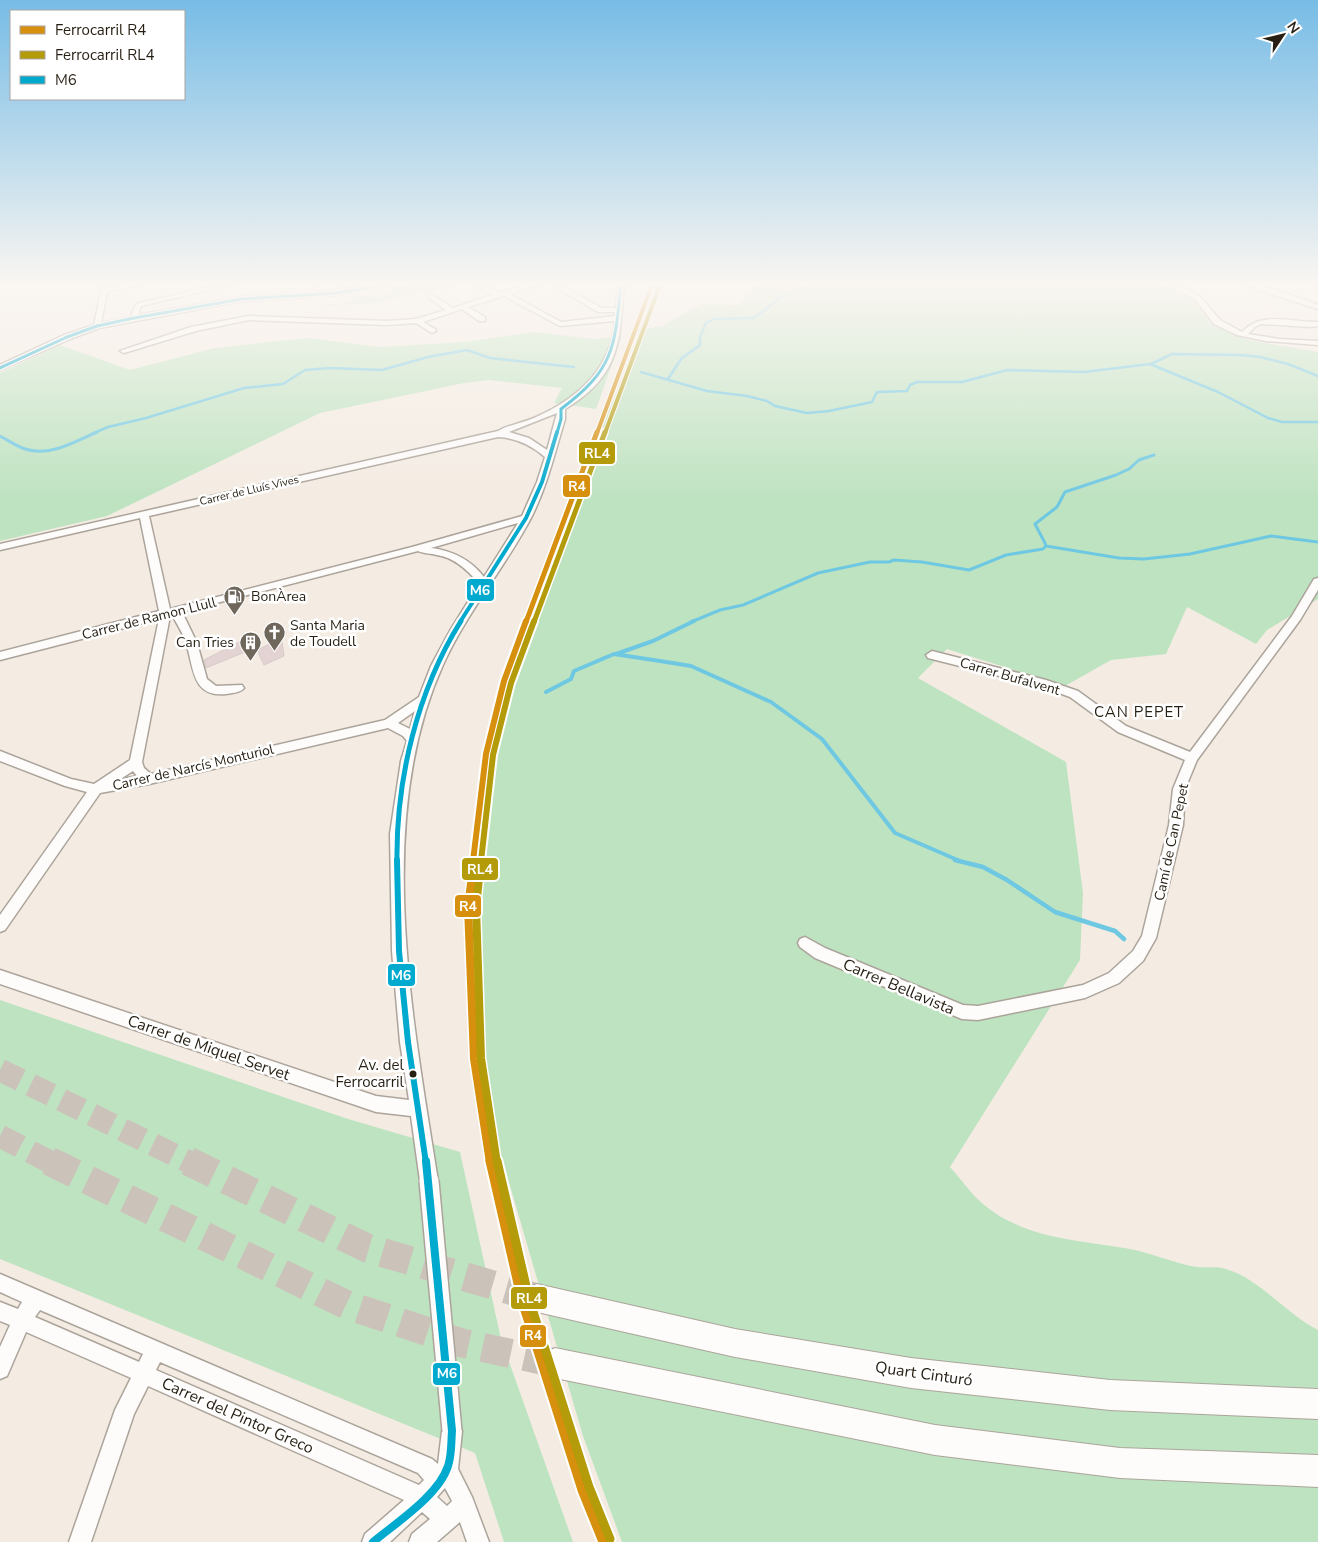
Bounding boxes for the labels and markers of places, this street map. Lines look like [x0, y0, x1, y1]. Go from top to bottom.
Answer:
fuel station icon: BonÀrea [223, 584, 247, 615]
place label: BonÀrea [251, 587, 306, 606]
place label: Santa Maria de Toudell [290, 616, 365, 651]
church icon: Santa Maria de Toudell [262, 621, 286, 652]
building icon: Can Tries [238, 630, 262, 661]
place label: Can Tries [176, 633, 234, 652]
place label: Av. del Ferrocarril [336, 1055, 405, 1092]
marker: Av. del Ferrocarril [408, 1069, 418, 1079]

